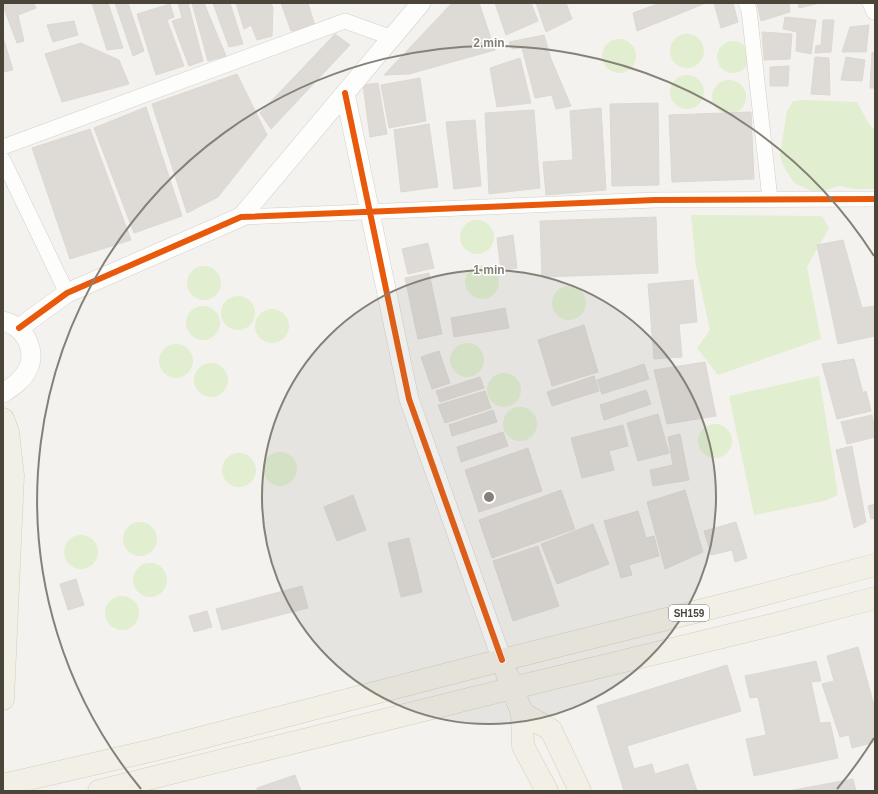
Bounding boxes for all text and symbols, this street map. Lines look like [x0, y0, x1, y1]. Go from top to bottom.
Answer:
text: 2 min [473, 36, 505, 50]
text: 1 min [473, 263, 505, 277]
centre of rings [482, 490, 496, 504]
road number: SH159 [669, 605, 709, 621]

